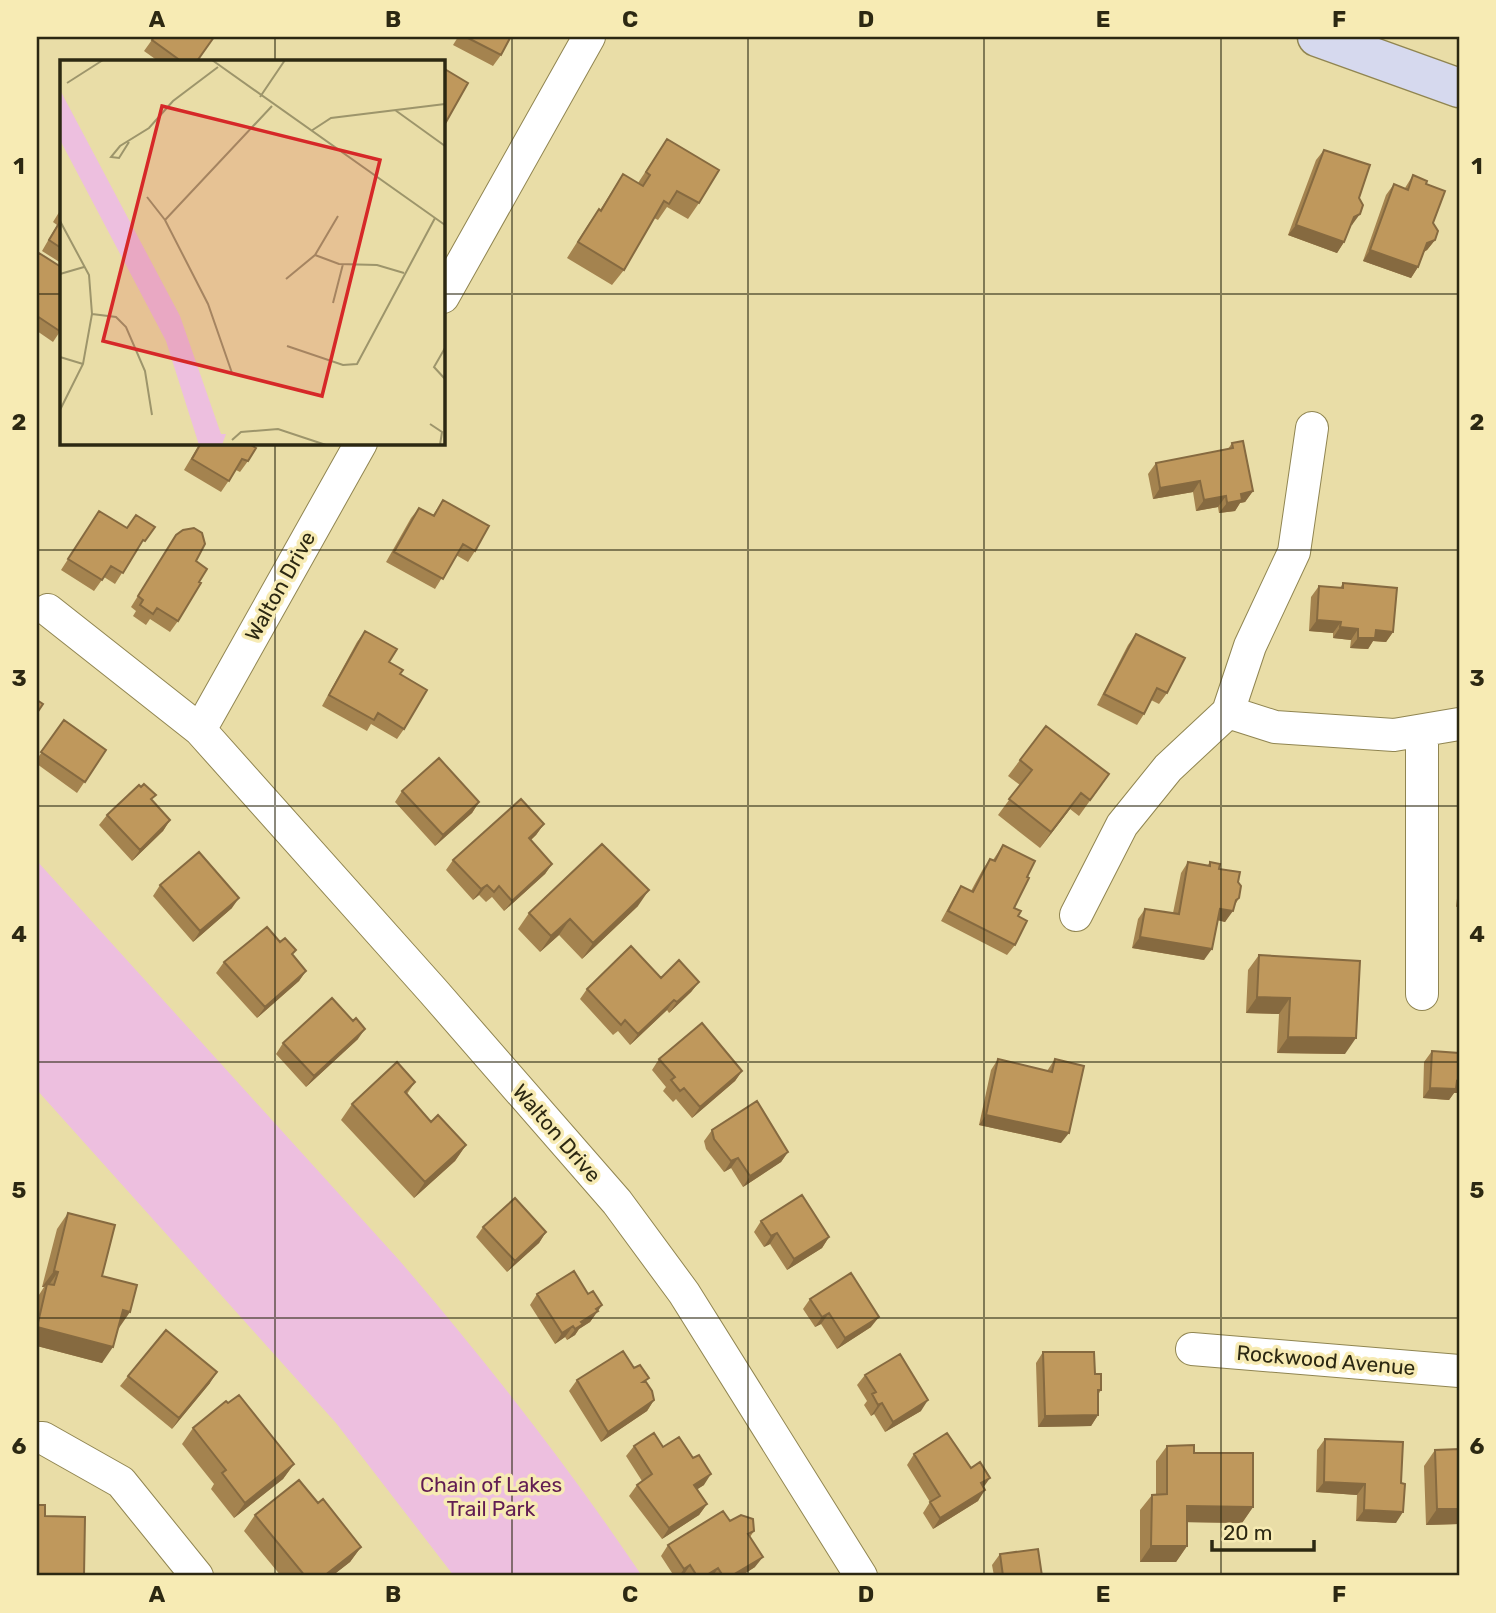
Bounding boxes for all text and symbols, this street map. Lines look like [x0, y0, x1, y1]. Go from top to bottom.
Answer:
text: A [149, 5, 166, 33]
text: B [385, 5, 401, 33]
text: C [622, 5, 638, 33]
text: D [858, 5, 874, 33]
text: E [1096, 5, 1110, 33]
text: F [1332, 5, 1346, 33]
inset map [60, 60, 444, 444]
text: 1 [13, 152, 25, 180]
text: 1 [1471, 152, 1483, 180]
text: 2 [12, 408, 26, 436]
text: 2 [1470, 408, 1484, 436]
street label: Walton Drive [240, 527, 320, 645]
text: 3 [11, 664, 27, 692]
text: 3 [1469, 664, 1485, 692]
text: 4 [11, 920, 27, 948]
text: 4 [1469, 920, 1485, 948]
street label: Walton Drive [508, 1079, 606, 1187]
text: 5 [12, 1176, 27, 1204]
text: 5 [1470, 1176, 1485, 1204]
street label: Rockwood Avenue [1236, 1340, 1416, 1380]
text: 6 [12, 1432, 27, 1460]
text: 6 [1470, 1432, 1485, 1460]
park label: Chain of Lakes Trail Park [420, 1472, 562, 1521]
scale bar [1212, 1508, 1314, 1552]
text: 20 m [1223, 1520, 1272, 1545]
text: A [149, 1580, 166, 1608]
text: B [385, 1580, 401, 1608]
text: C [622, 1580, 638, 1608]
text: D [858, 1580, 874, 1608]
text: E [1096, 1580, 1110, 1608]
text: F [1332, 1580, 1346, 1608]

